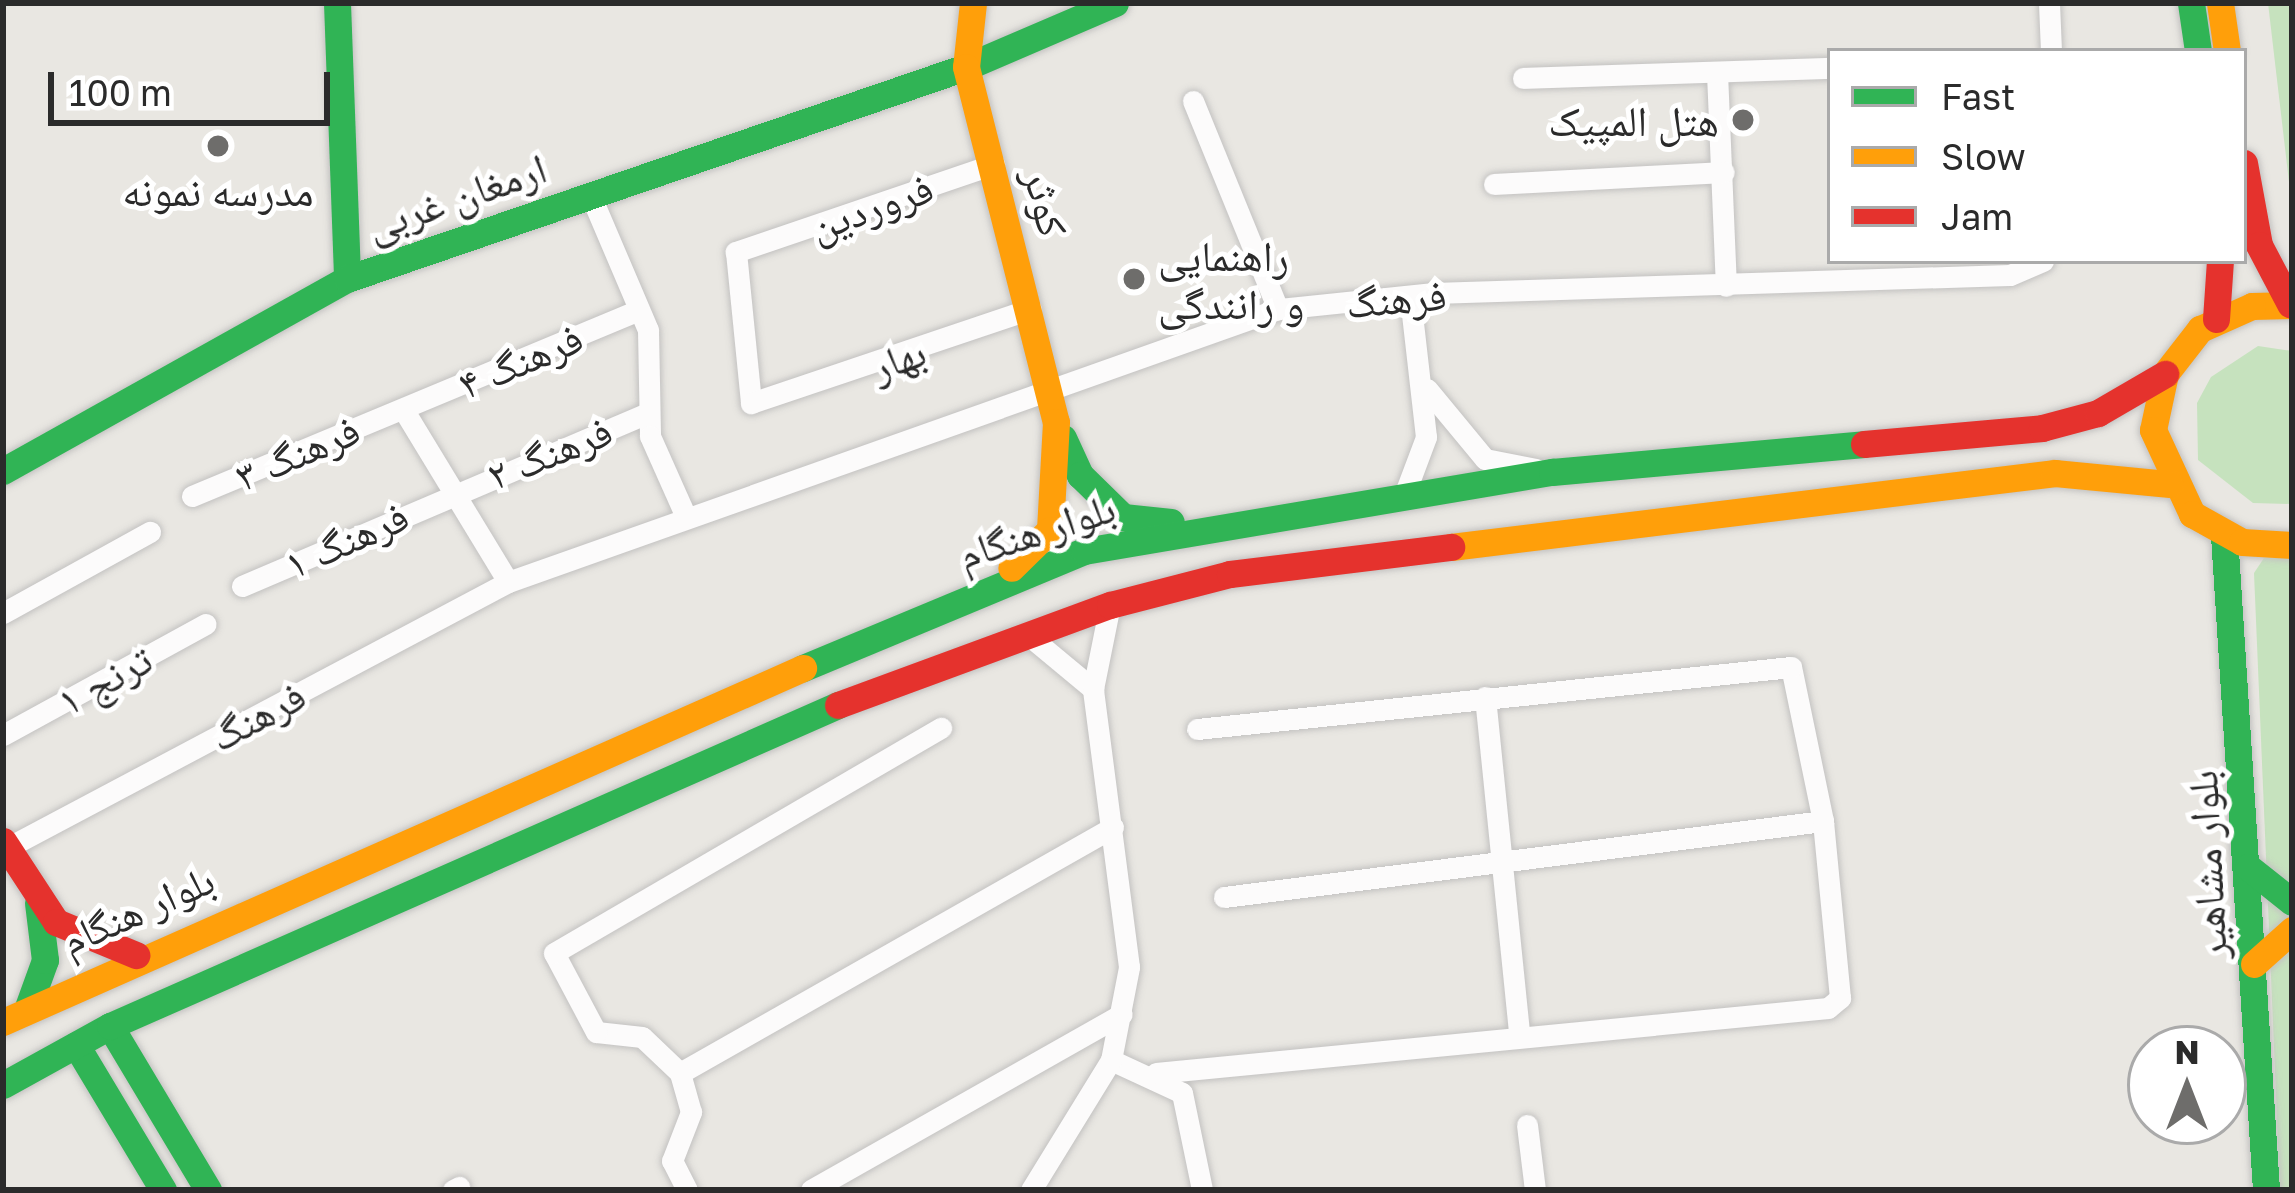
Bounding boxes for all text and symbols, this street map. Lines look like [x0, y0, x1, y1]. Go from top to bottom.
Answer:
scale bar [54, 48, 336, 122]
legend [1827, 48, 2247, 264]
text: 100 m [69, 71, 172, 114]
text: Fast [1941, 75, 2016, 118]
place label: هتل المپیک [1548, 95, 1719, 145]
marker: هتل المپیک [1730, 107, 1756, 133]
marker: مدرسه نمونه [205, 133, 231, 159]
text: Slow [1941, 135, 2026, 178]
street label: ارمغان غربی [359, 142, 553, 250]
street label: فروردین [803, 162, 939, 250]
street label: کوثر [1014, 163, 1080, 241]
place label: مدرسه نمونه [122, 165, 314, 215]
text: Jam [1941, 195, 2013, 238]
place label: راهنمایی و رانندگی [1158, 230, 1304, 328]
marker: راهنمایی و رانندگی [1121, 266, 1147, 292]
street label: فرهنگ [1344, 269, 1448, 327]
street label: فرهنگ ۴ [450, 311, 590, 409]
street label: بهار [864, 325, 932, 391]
street label: فرهنگ ۳ [227, 403, 367, 501]
street label: فرهنگ ۲ [479, 404, 619, 500]
street label: بلوار هنگام [951, 481, 1121, 579]
street label: فرهنگ ۱ [276, 490, 416, 588]
street label: ترنج ۱ [48, 633, 160, 725]
street label: فرهنگ [201, 669, 313, 761]
street label: بلوار مشاهیر [2176, 769, 2236, 961]
street label: بلوار هنگام [53, 853, 221, 965]
north arrow [2127, 1025, 2247, 1145]
text: N [2174, 1032, 2200, 1071]

